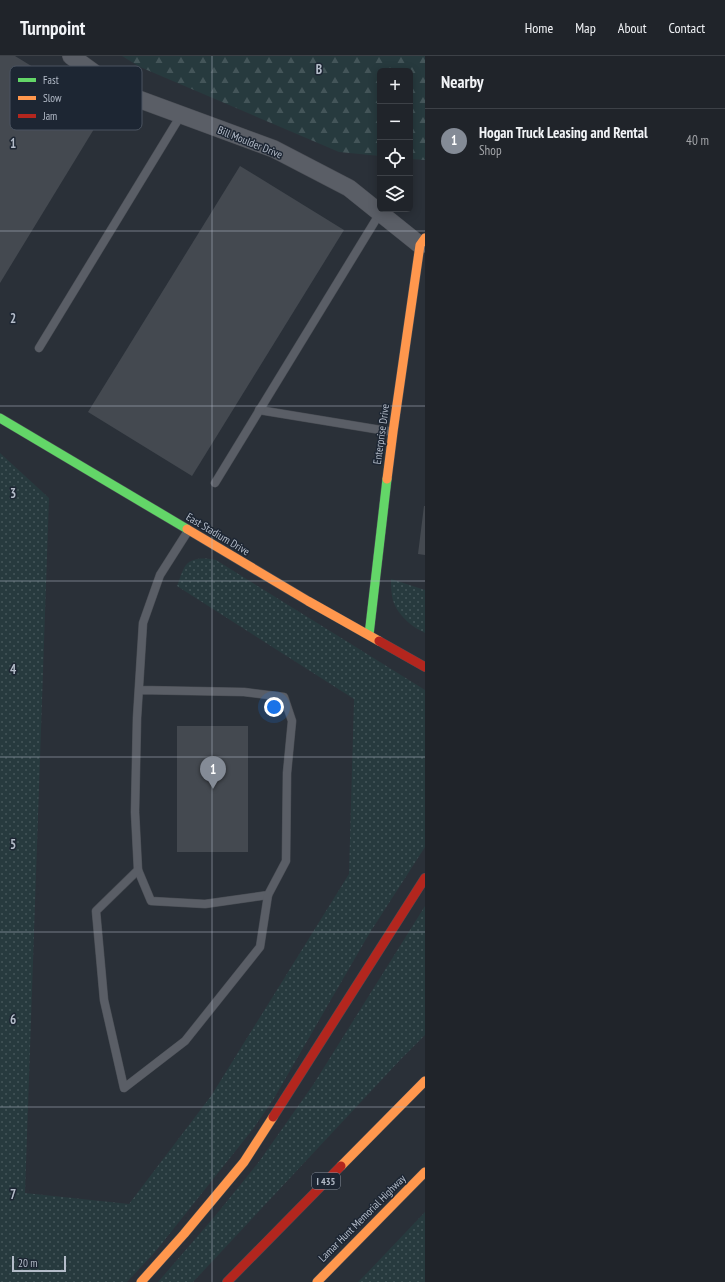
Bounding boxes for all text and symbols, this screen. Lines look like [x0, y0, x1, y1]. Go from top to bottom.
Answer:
text: Turnpoint [20, 16, 85, 40]
text: Home [525, 19, 553, 37]
text: Map [575, 19, 596, 37]
text: About [618, 19, 647, 37]
text: Contact [669, 19, 705, 37]
text: B [316, 61, 322, 78]
legend [10, 66, 142, 130]
map controls [377, 68, 413, 212]
button: + [377, 68, 413, 104]
text: Nearby [441, 71, 484, 93]
text: Fast [43, 73, 59, 87]
text: Slow [43, 91, 62, 105]
button: − [377, 104, 413, 140]
text: Jam [42, 109, 57, 123]
street label: Bill Moulder Drive [215, 123, 285, 162]
text: Hogan Truck Leasing and Rental [479, 123, 648, 142]
text: 1 [451, 132, 457, 149]
text: 40 m [686, 132, 709, 149]
text: 1 [10, 135, 16, 152]
button: locate [377, 140, 413, 176]
text: Shop [479, 142, 502, 159]
button: layers [377, 176, 413, 212]
text: 2 [10, 310, 16, 327]
street label: Enterprise Drive [370, 402, 392, 465]
text: 3 [10, 485, 16, 502]
street label: East Stadium Drive [184, 510, 253, 559]
text: 4 [10, 661, 17, 678]
your location [264, 697, 284, 717]
pin: 1 [200, 756, 226, 789]
text: 5 [10, 836, 16, 853]
text: 6 [10, 1011, 16, 1028]
street label: Lamar Hunt Memorial Highway [315, 1171, 409, 1265]
road number: I 435 [312, 1173, 340, 1189]
text: 7 [10, 1186, 16, 1203]
scale bar [12, 1254, 66, 1273]
text: 20 m [18, 1256, 37, 1270]

